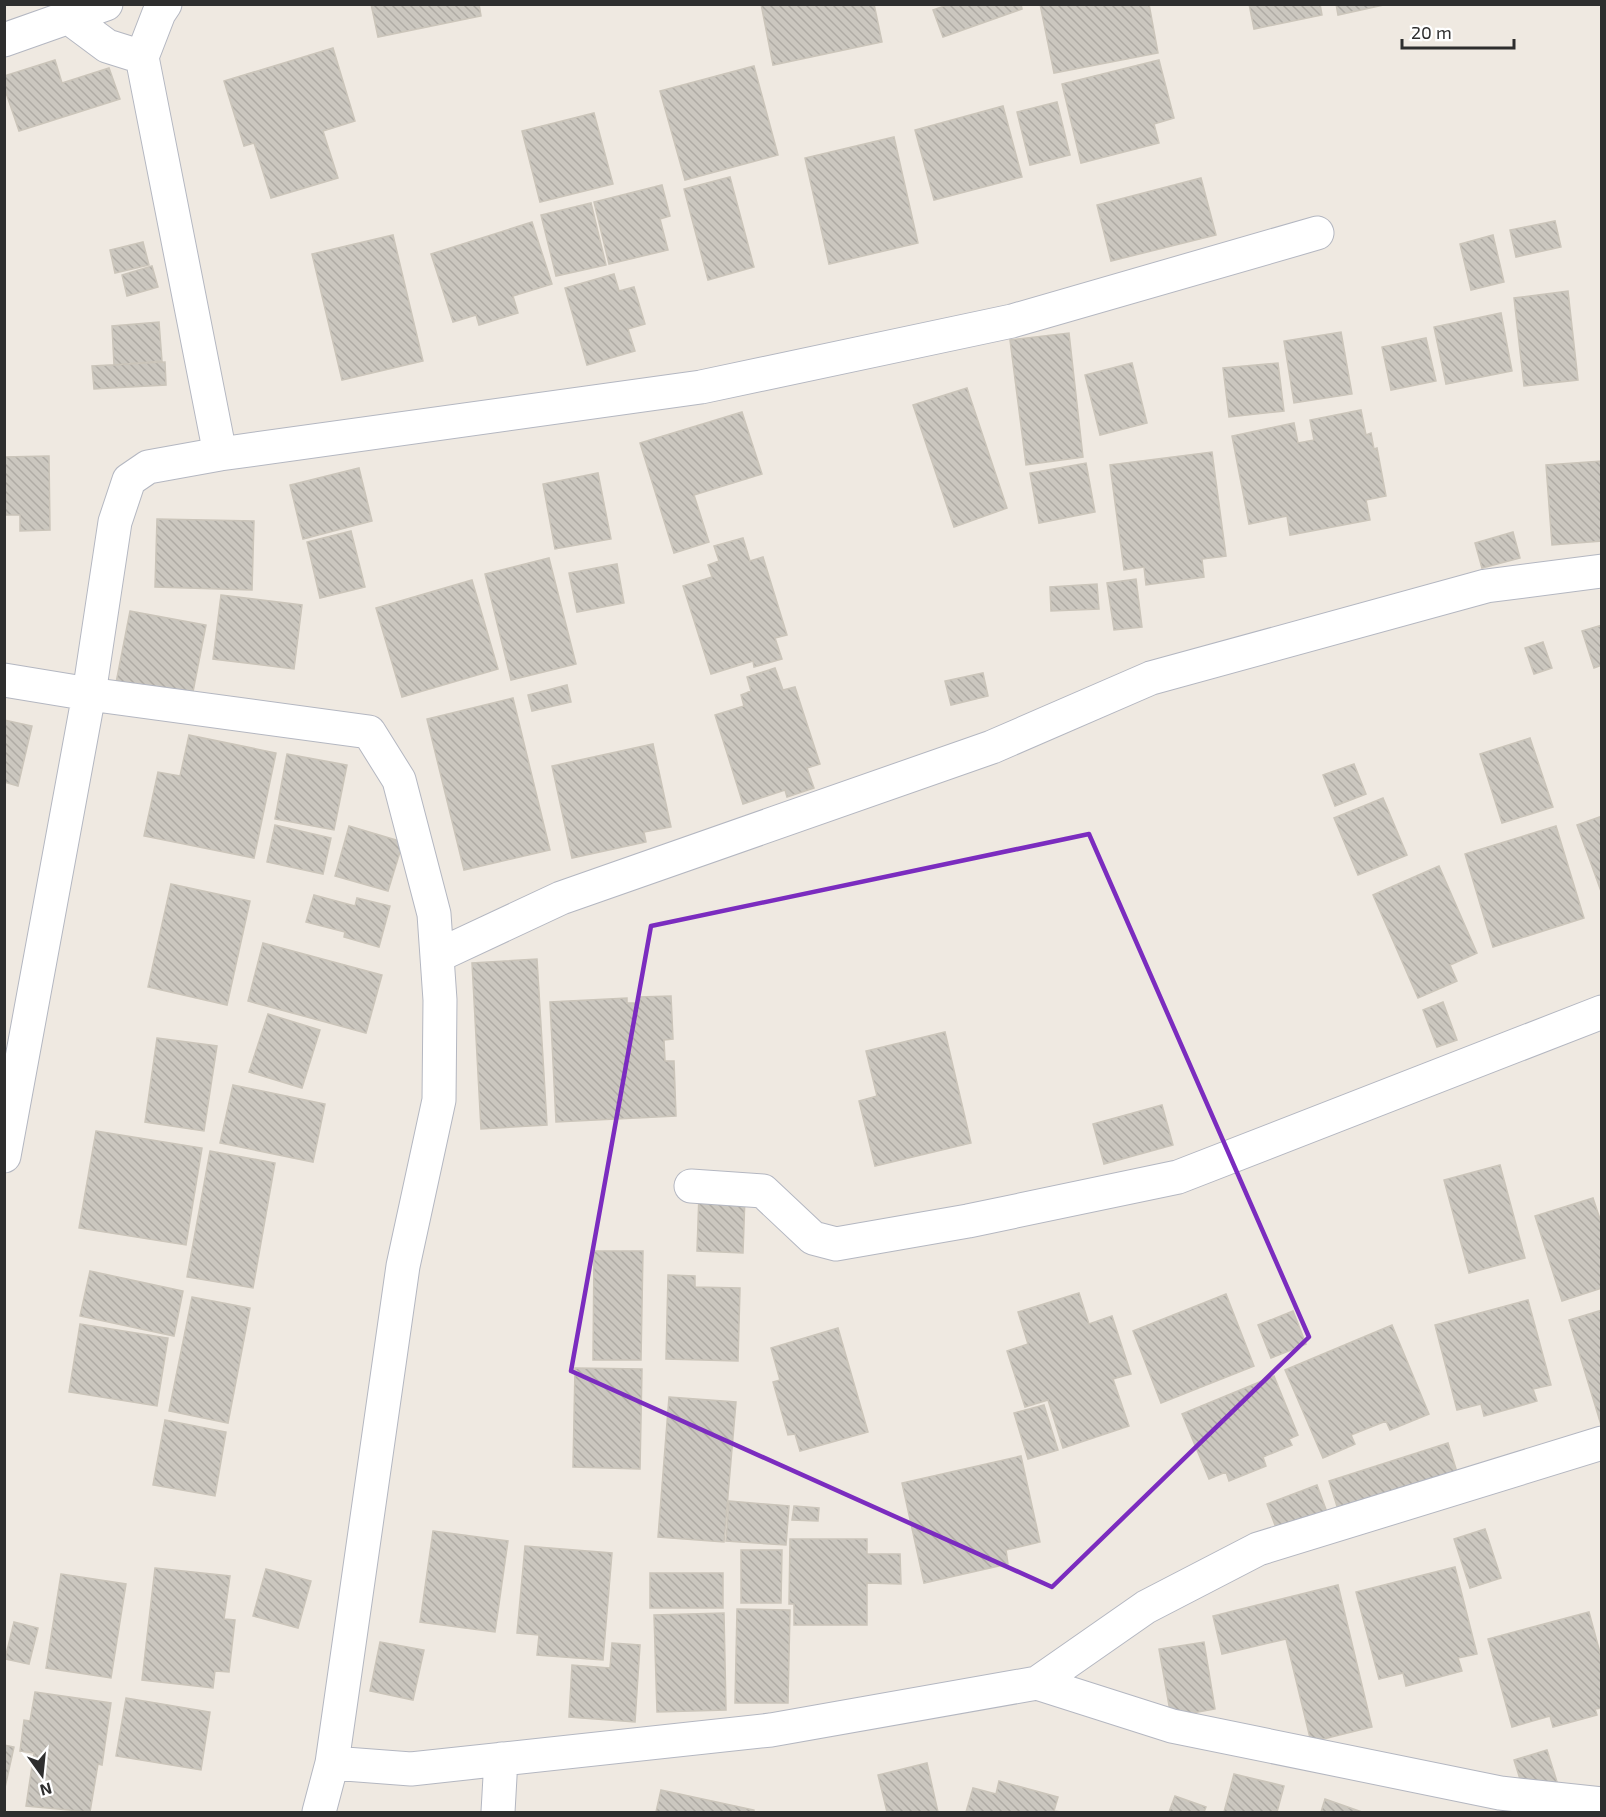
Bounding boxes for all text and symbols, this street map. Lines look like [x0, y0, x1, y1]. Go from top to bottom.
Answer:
scale bar [1402, 12, 1514, 50]
text: 20 m [1411, 21, 1452, 43]
north arrow [12, 1745, 72, 1805]
text: N [38, 1779, 54, 1801]

